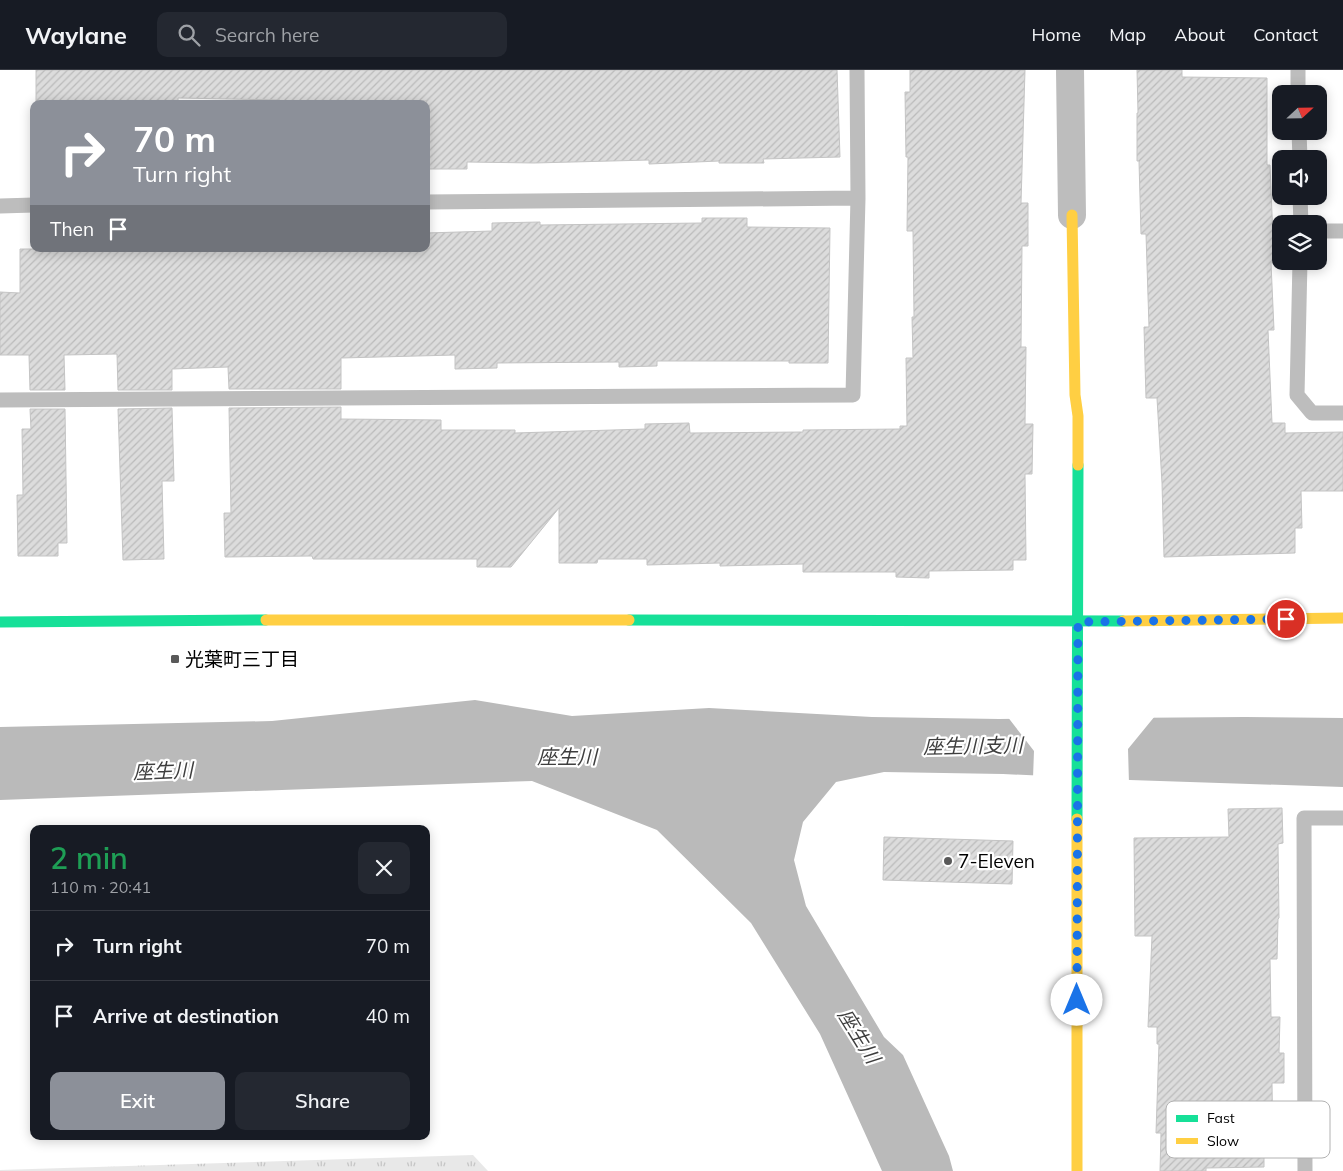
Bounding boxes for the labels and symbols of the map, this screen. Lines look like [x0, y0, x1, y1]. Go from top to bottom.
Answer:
north arrow [1272, 85, 1328, 140]
pin [1265, 598, 1307, 640]
place label: 光葉町三丁目 [185, 647, 299, 671]
marker: 光葉町三丁目 [169, 653, 181, 665]
water label: 座生川支川 [923, 732, 1025, 759]
water label: 座生川 [537, 744, 599, 769]
water label: 座生川 [133, 757, 195, 784]
place label: 7-Eleven [958, 849, 1035, 873]
marker: 7-Eleven [942, 855, 954, 867]
position arrow [1050, 973, 1102, 1025]
water label: 座生川 [833, 1004, 887, 1069]
legend [1166, 1101, 1330, 1158]
text: Fast [1207, 1109, 1235, 1127]
text: Slow [1207, 1132, 1239, 1150]

